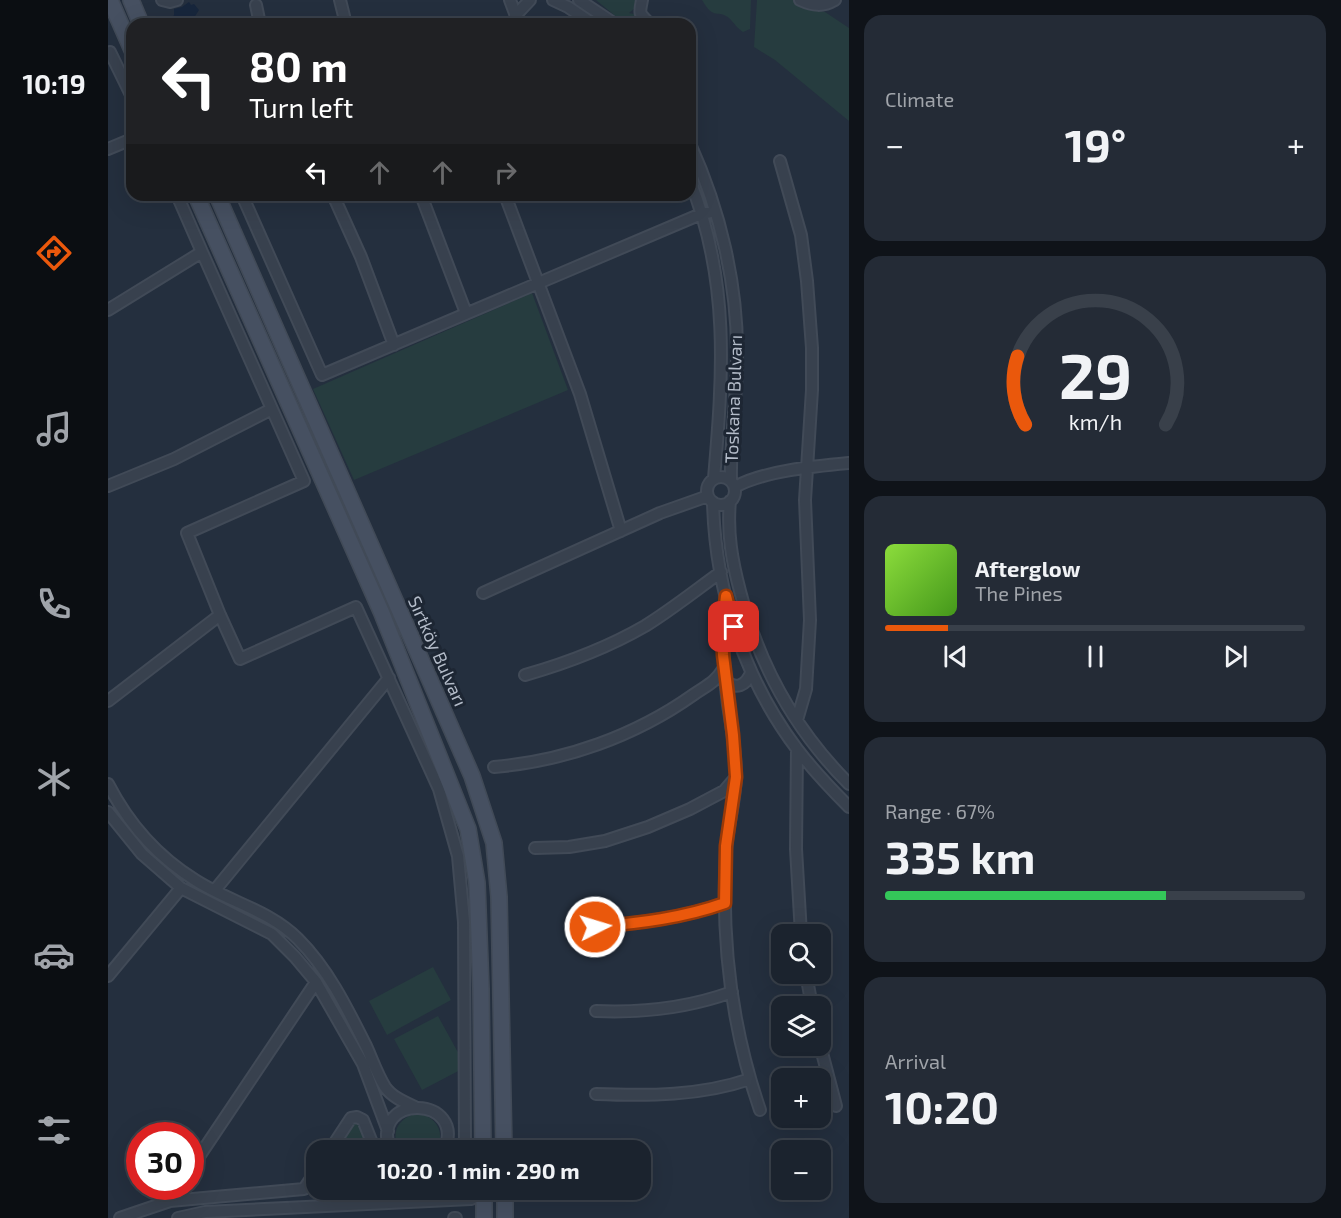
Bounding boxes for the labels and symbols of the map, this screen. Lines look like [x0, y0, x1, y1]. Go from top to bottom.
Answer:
street label: Toskana Bulvarı [720, 334, 746, 464]
street label: Sırtköy Bulvarı [404, 593, 472, 709]
pin [708, 601, 759, 652]
position arrow [563, 895, 627, 959]
speed limit sign: 30 [126, 1122, 204, 1200]

